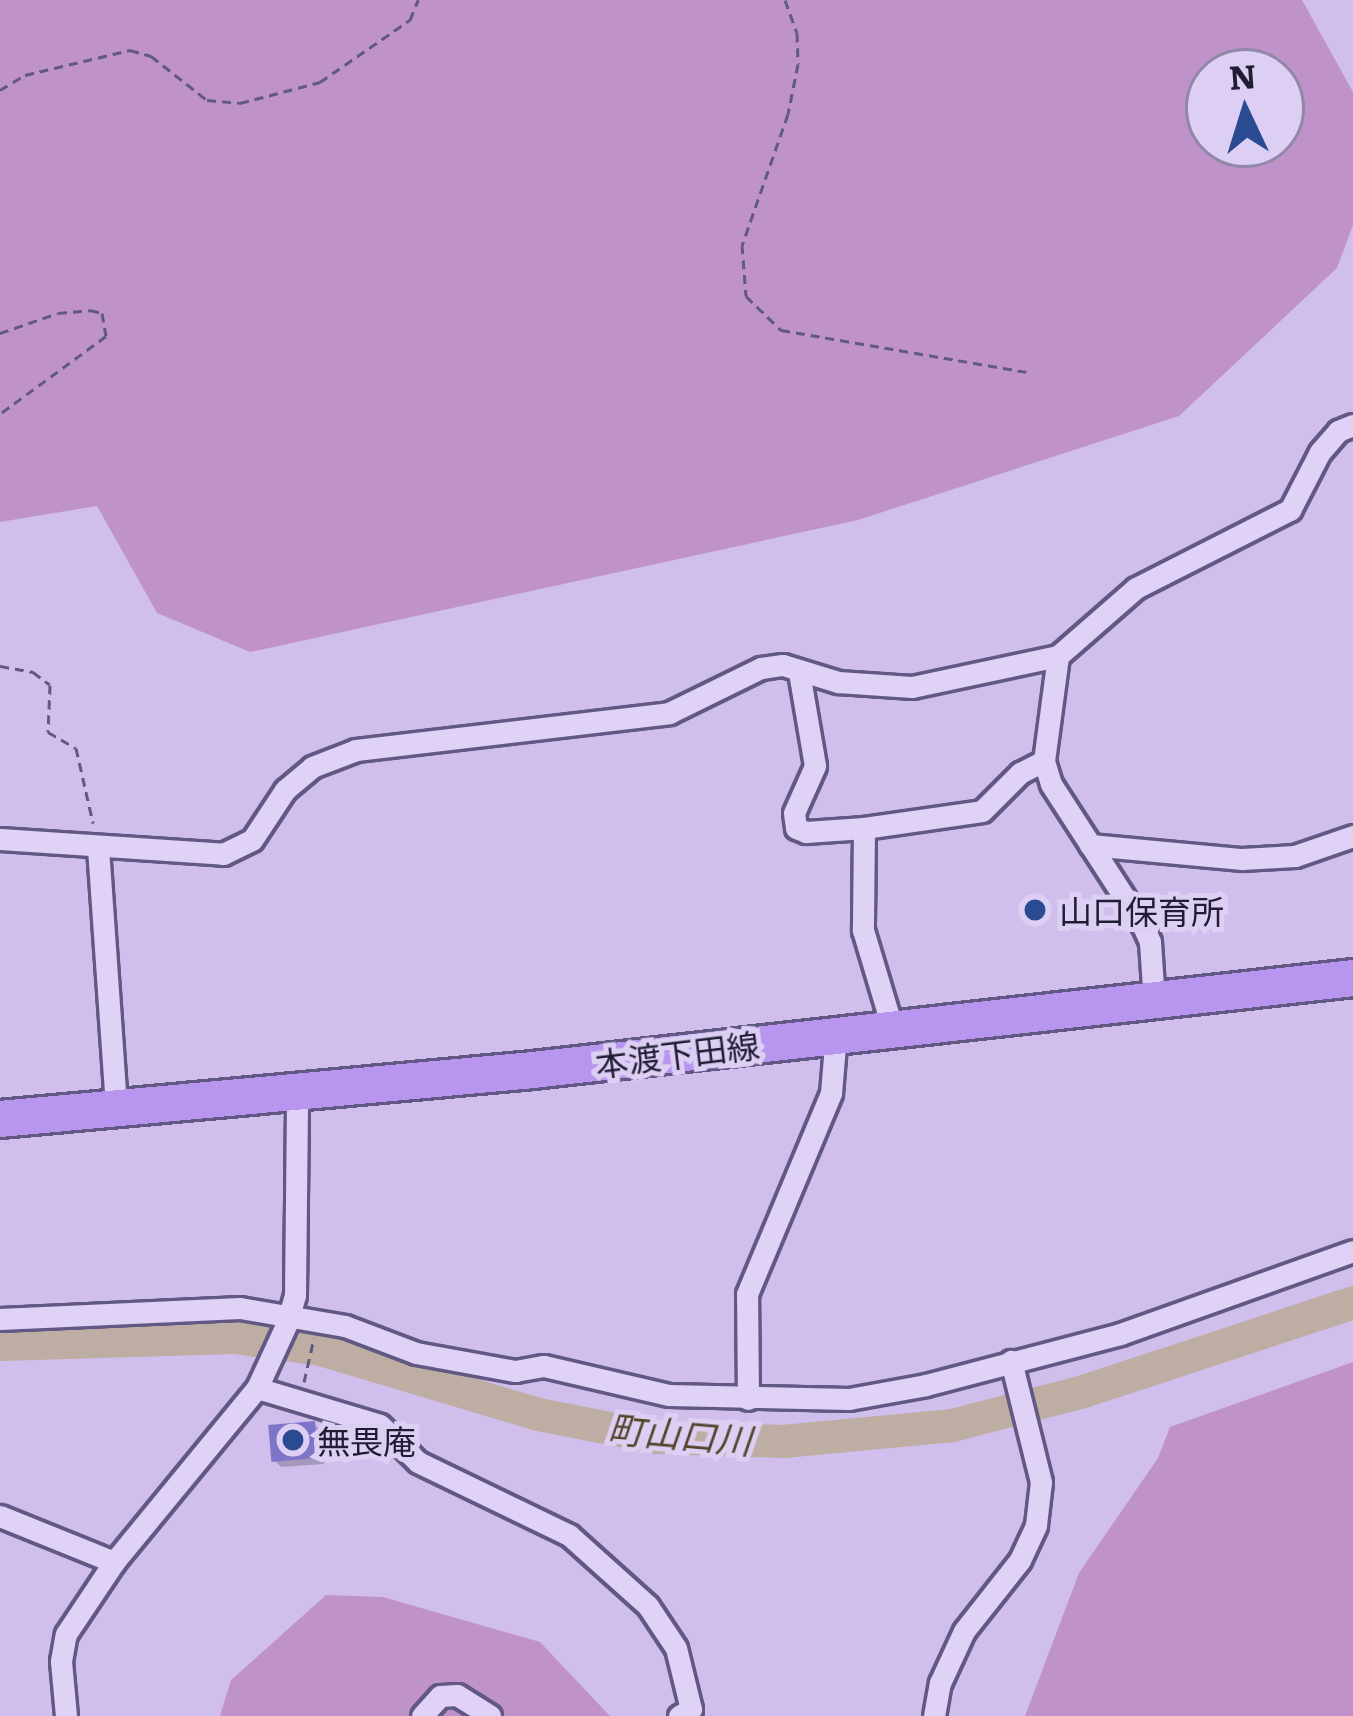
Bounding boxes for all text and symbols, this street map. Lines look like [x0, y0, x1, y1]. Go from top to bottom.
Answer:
north arrow [1185, 48, 1305, 168]
text: N [1227, 49, 1258, 100]
place label: 山口保育所 [1059, 890, 1224, 930]
marker: 山口保育所 [1022, 897, 1048, 923]
street label: 本渡下田線 [593, 1023, 761, 1083]
water label: 町山口川 [606, 1405, 754, 1461]
place label: 無畏庵 [317, 1420, 416, 1460]
marker: 無畏庵 [280, 1427, 306, 1453]

